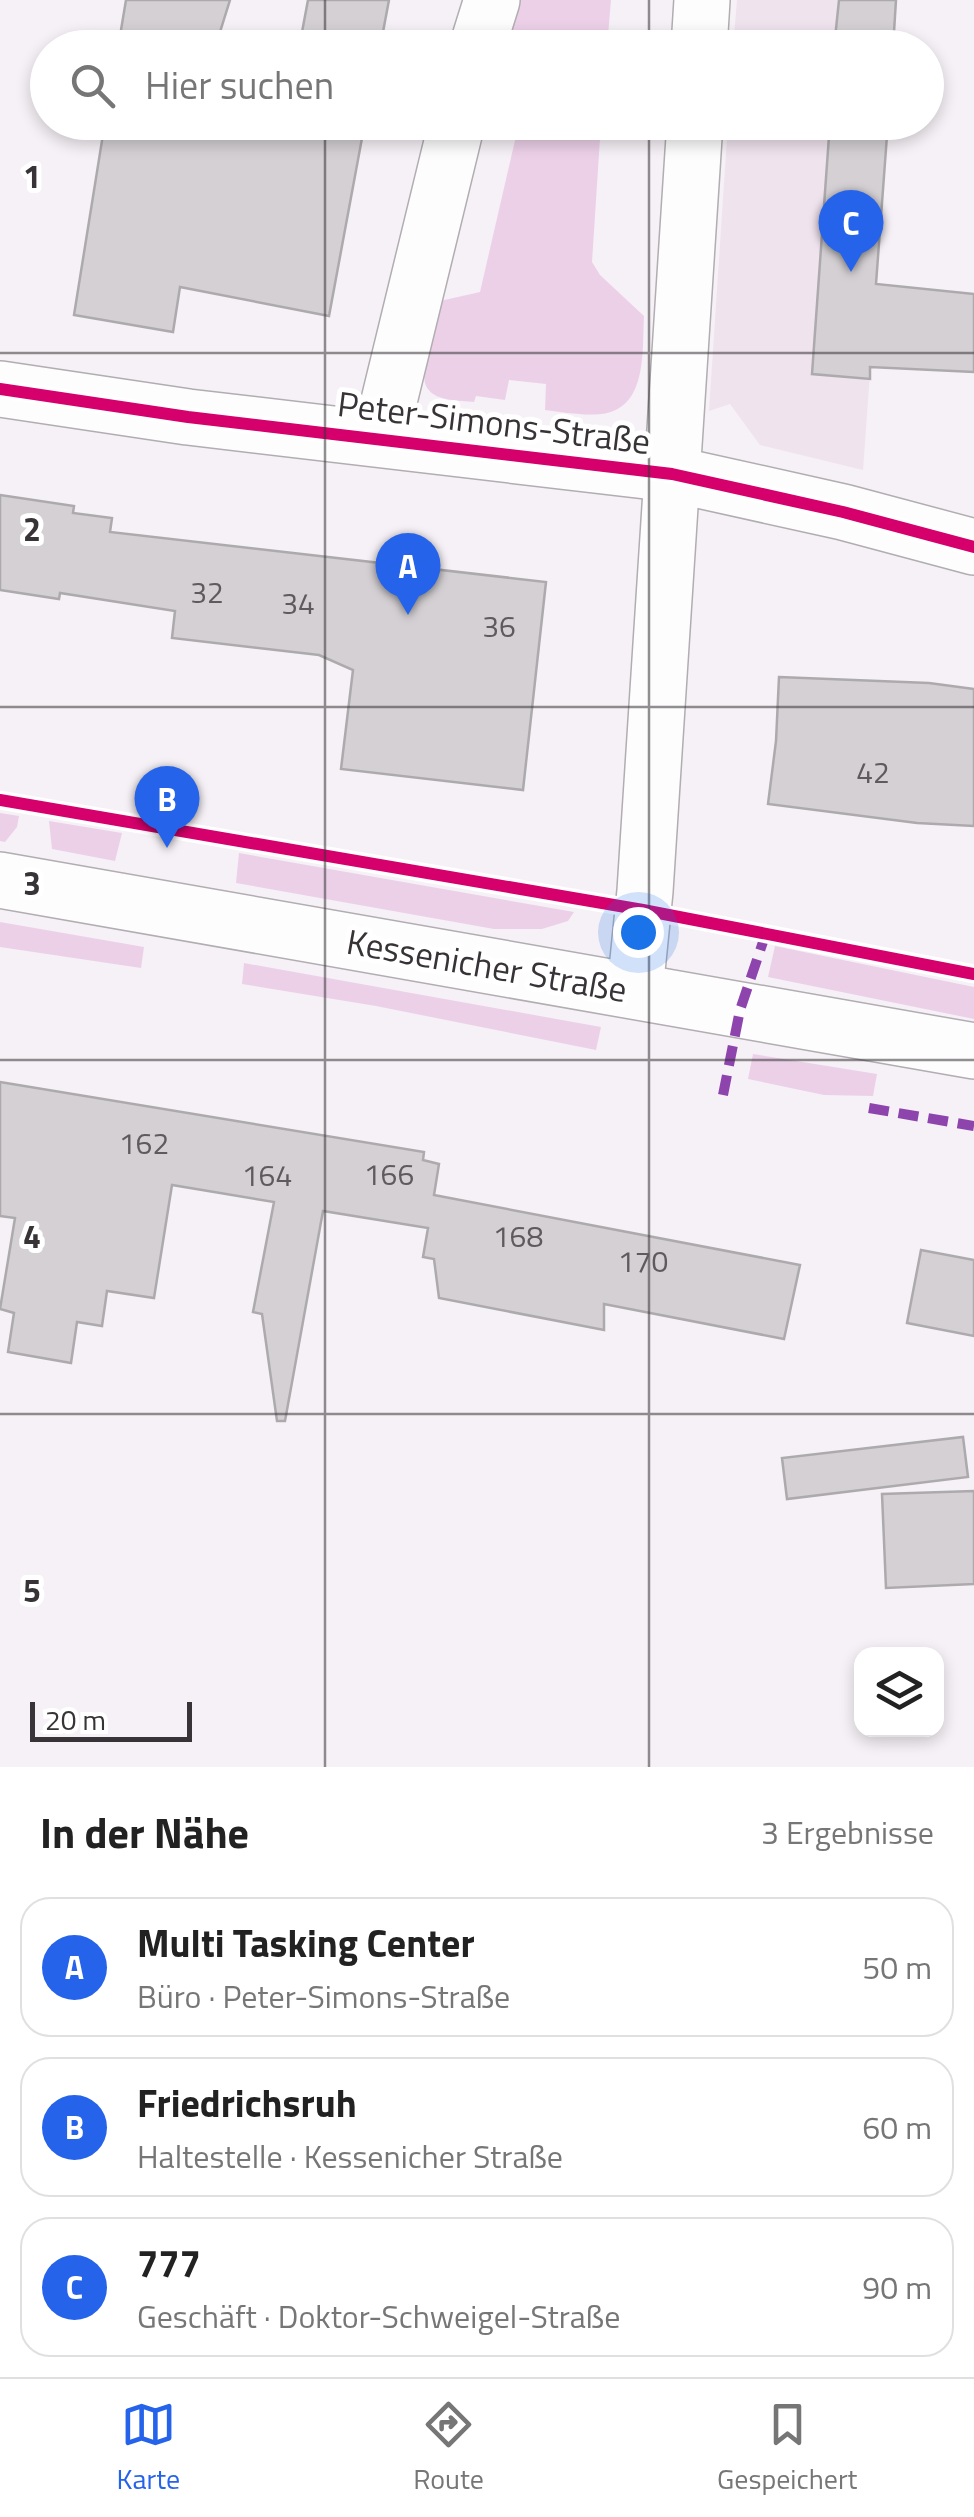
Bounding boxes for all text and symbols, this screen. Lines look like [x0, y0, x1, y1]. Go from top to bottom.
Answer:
search box [30, 30, 944, 140]
text: Hier suchen [145, 56, 334, 114]
icon: search [65, 58, 120, 113]
text: 1 [23, 152, 41, 200]
pin: C [818, 190, 884, 272]
street label: Peter-Simons-Straße [334, 376, 654, 468]
text: 2 [23, 505, 41, 553]
pin: A [376, 532, 440, 615]
house number: 32 [190, 569, 224, 615]
house number: 34 [281, 580, 315, 626]
house number: 36 [482, 603, 516, 649]
house number: 42 [856, 749, 890, 795]
pin: B [134, 766, 200, 848]
text: 3 [23, 859, 41, 907]
your location [613, 907, 664, 958]
street label: Kessenicher Straße [343, 914, 631, 1016]
house number: 162 [119, 1120, 169, 1166]
house number: 166 [364, 1151, 414, 1197]
house number: 164 [242, 1152, 292, 1198]
text: 4 [23, 1212, 41, 1260]
house number: 168 [493, 1213, 543, 1259]
house number: 170 [618, 1238, 668, 1284]
text: 5 [23, 1566, 41, 1614]
map controls [854, 1647, 944, 1737]
button: layers [854, 1647, 944, 1737]
scale bar [30, 1697, 192, 1742]
text: 20 m [45, 1698, 106, 1741]
text: In der Nähe [40, 1800, 249, 1864]
text: 3 Ergebnisse [761, 1808, 934, 1856]
text: Multi Tasking Center [137, 1914, 475, 1972]
text: A [65, 1943, 84, 1991]
text: 50 m [862, 1943, 932, 1991]
text: Büro · Peter-Simons-Straße [137, 1972, 510, 2020]
text: Friedrichsruh [137, 2074, 357, 2132]
text: B [65, 2103, 84, 2151]
text: 60 m [862, 2103, 932, 2151]
text: Haltestelle · Kessenicher Straße [137, 2132, 563, 2180]
text: 777 [137, 2234, 201, 2292]
text: C [66, 2263, 83, 2311]
text: 90 m [862, 2263, 932, 2311]
text: Geschäft · Doktor-Schweigel-Straße [137, 2292, 620, 2340]
tab: Karte [117, 2397, 180, 2500]
tab: Route [413, 2397, 484, 2500]
tab: Gespeichert [717, 2397, 857, 2500]

